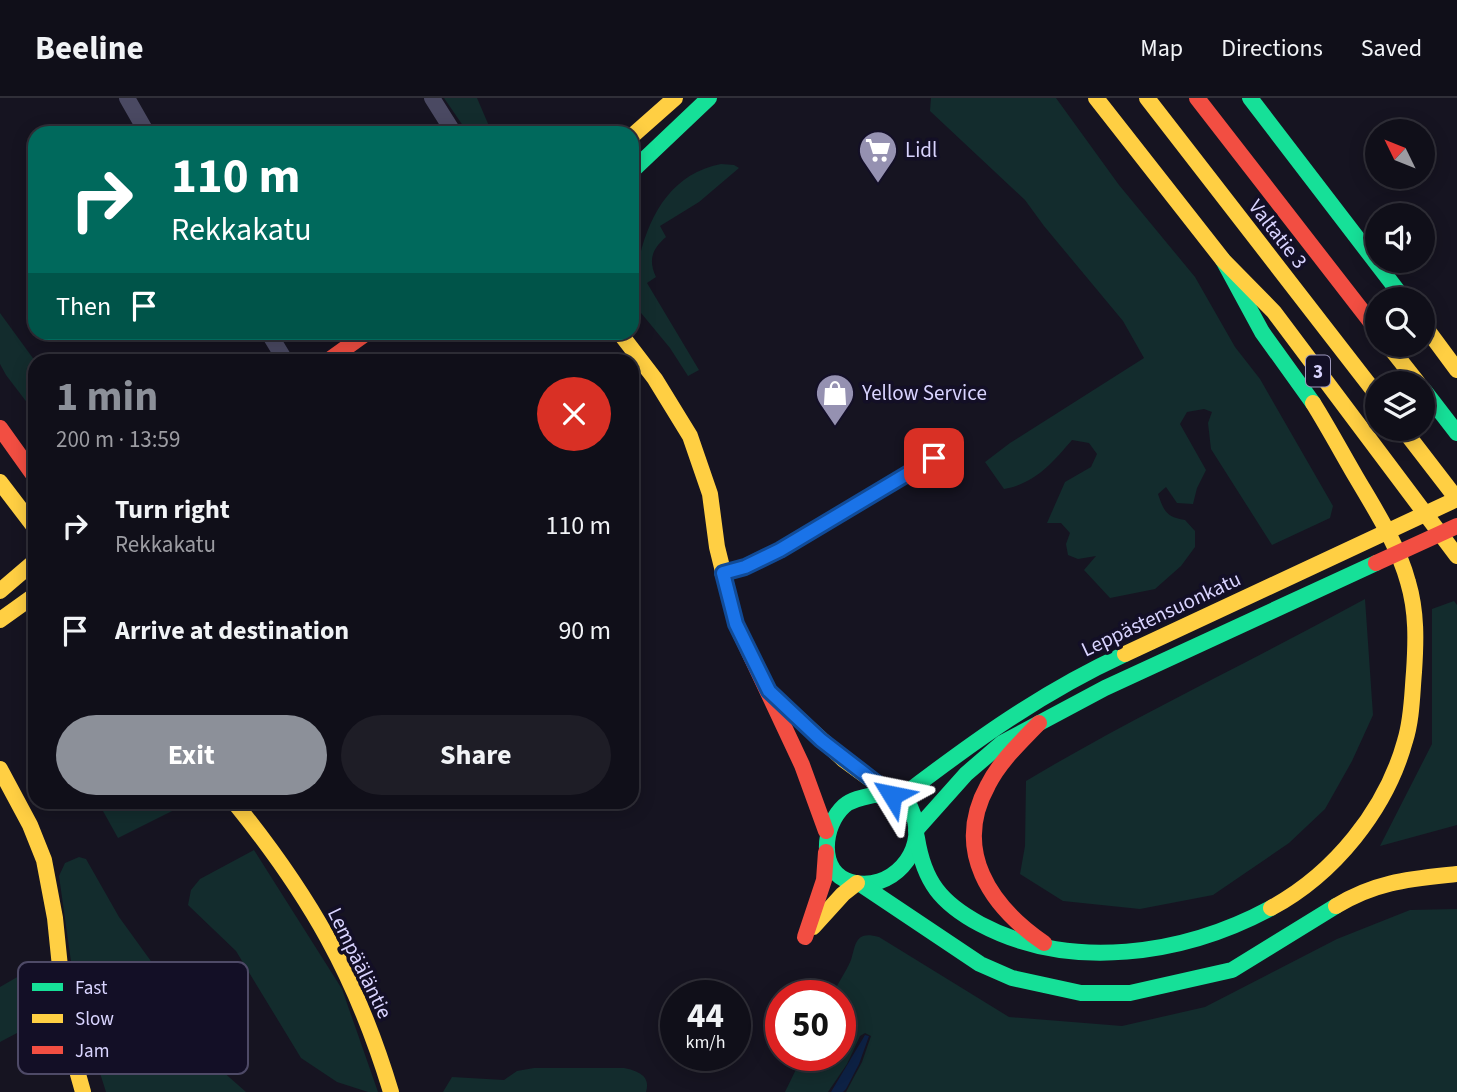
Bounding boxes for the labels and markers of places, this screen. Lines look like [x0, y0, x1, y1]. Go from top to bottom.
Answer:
supermarket icon: Lidl [857, 129, 899, 184]
place label: Lidl [905, 135, 937, 165]
shop icon: Yellow Service [814, 372, 856, 427]
place label: Yellow Service [861, 378, 987, 408]
pin [904, 428, 964, 488]

